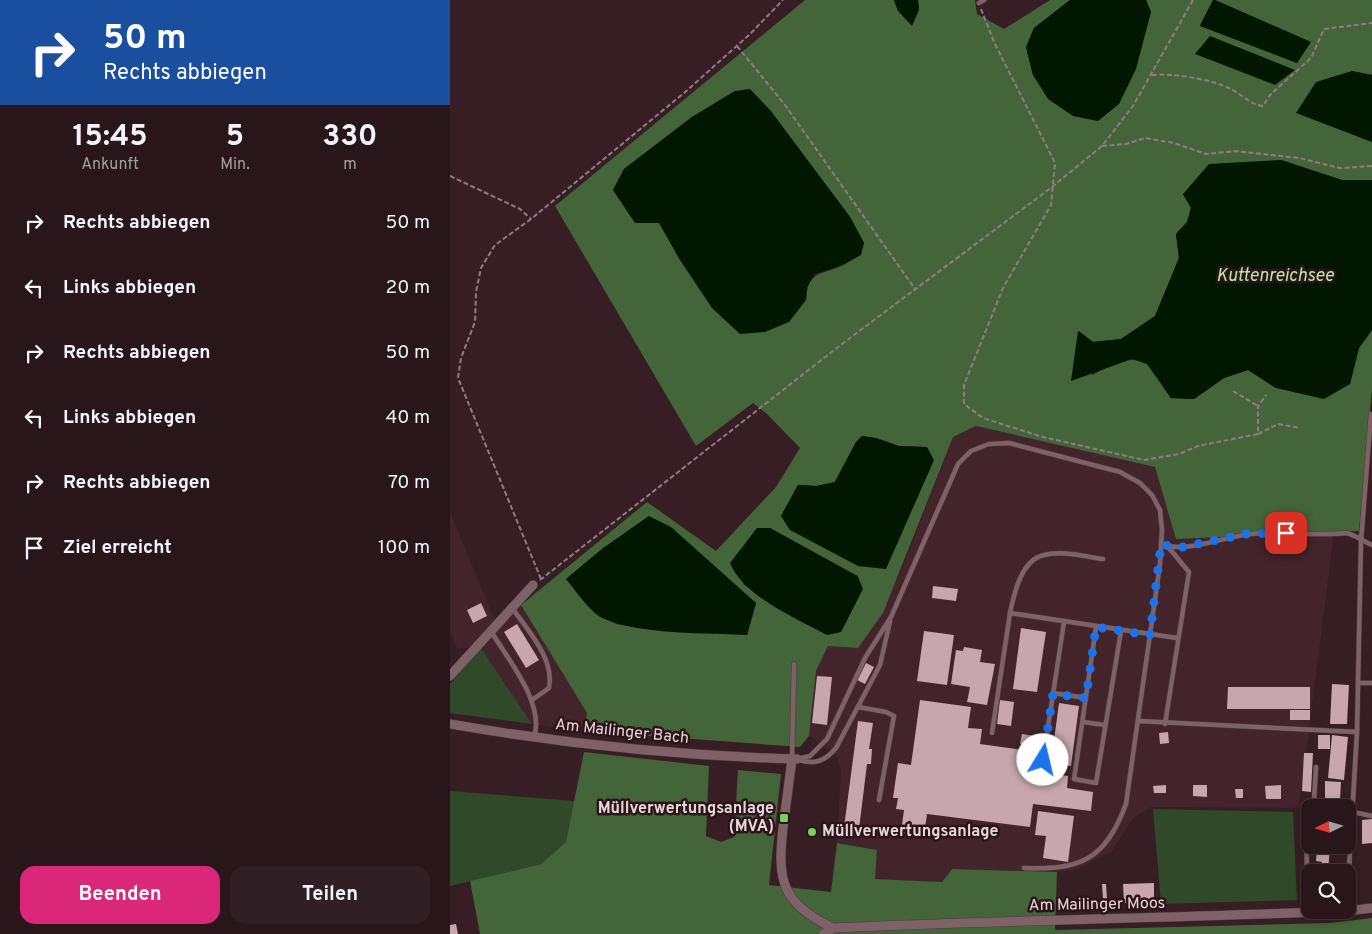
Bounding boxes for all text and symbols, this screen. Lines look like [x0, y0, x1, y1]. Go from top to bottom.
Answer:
text: 50 m [103, 17, 187, 61]
icon: right [20, 20, 85, 85]
text: Rechts abbiegen [103, 60, 267, 87]
text: 15:45 [72, 119, 148, 156]
text: 5 [226, 119, 244, 156]
text: 330 [322, 119, 378, 156]
text: Ankunft [81, 155, 139, 175]
text: Min. [220, 155, 250, 175]
text: m [343, 155, 357, 175]
icon: right [20, 209, 48, 237]
text: Rechts abbiegen [63, 211, 211, 235]
text: 50 m [385, 211, 430, 235]
water label: Kuttenreichsee [1216, 265, 1334, 288]
icon: left [20, 274, 48, 302]
text: Links abbiegen [63, 276, 196, 300]
text: 20 m [386, 276, 430, 300]
icon: right [20, 339, 48, 367]
text: Rechts abbiegen [63, 341, 211, 365]
text: 50 m [385, 341, 430, 365]
icon: left [20, 404, 48, 432]
text: Links abbiegen [63, 406, 196, 430]
text: 40 m [385, 406, 430, 430]
icon: right [20, 469, 48, 497]
text: Rechts abbiegen [63, 471, 211, 495]
text: 70 m [388, 471, 430, 495]
pin [1265, 512, 1307, 554]
icon: arrive [1272, 519, 1300, 547]
icon: arrive [20, 534, 48, 562]
text: Ziel erreicht [63, 536, 172, 560]
text: 100 m [378, 536, 430, 560]
street label: Am Mailinger Bach [554, 715, 690, 749]
position arrow [1016, 733, 1068, 785]
place label: Müllverwertungsanlage (MVA) [598, 799, 774, 837]
north arrow [1301, 799, 1356, 854]
map controls [1301, 799, 1356, 919]
marker: Müllverwertungsanlage (MVA) [778, 812, 790, 824]
place label: Müllverwertungsanlage [822, 822, 998, 842]
marker: Müllverwertungsanlage [806, 826, 818, 838]
button: search [1301, 864, 1356, 919]
button: Beenden [20, 866, 220, 924]
button: Teilen [230, 866, 430, 924]
street label: Am Mailinger Moos [1029, 894, 1165, 916]

